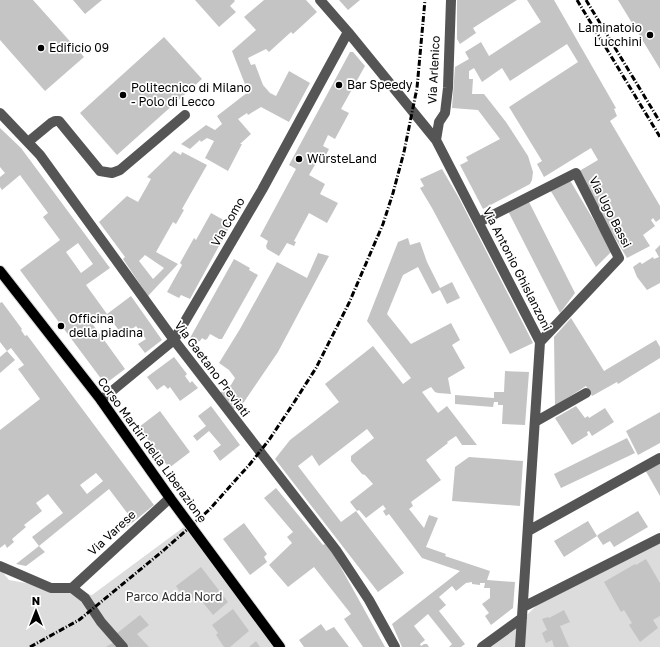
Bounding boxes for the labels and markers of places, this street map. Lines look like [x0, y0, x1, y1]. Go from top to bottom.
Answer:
place label: Laminatoio Lucchini [578, 20, 642, 49]
marker: Laminatoio Lucchini [645, 30, 655, 40]
place label: Edificio 09 [49, 40, 109, 55]
marker: Edificio 09 [36, 43, 46, 53]
place label: Bar Speedy [347, 77, 413, 92]
place label: Politecnico di Milano - Polo di Lecco [131, 80, 251, 109]
marker: Bar Speedy [334, 80, 344, 90]
marker: Politecnico di Milano - Polo di Lecco [118, 90, 128, 100]
place label: WürsteLand [307, 151, 377, 166]
marker: WürsteLand [294, 154, 304, 164]
place label: Officina della piadina [69, 311, 143, 340]
marker: Officina della piadina [56, 321, 66, 331]

